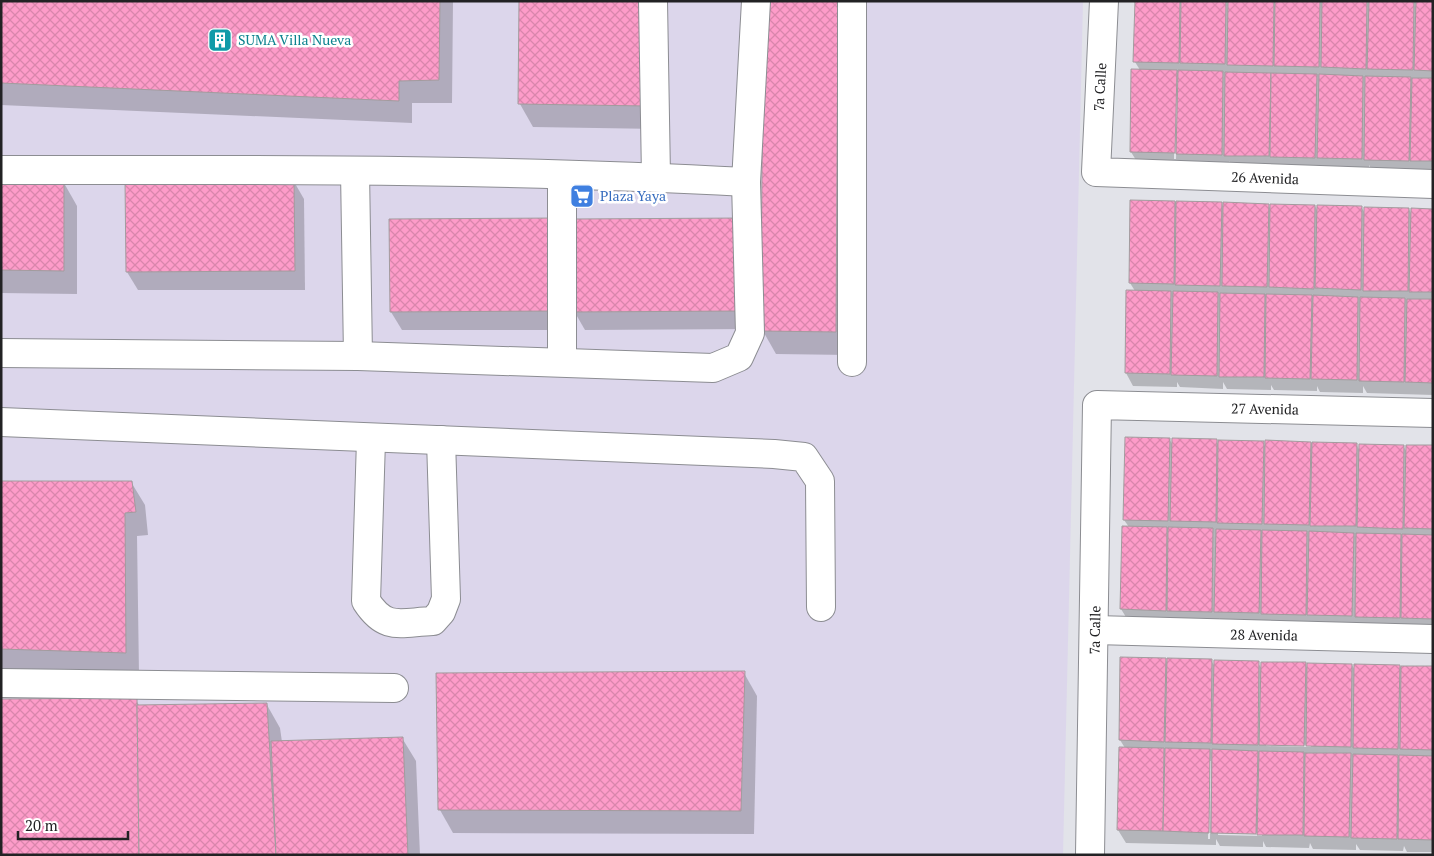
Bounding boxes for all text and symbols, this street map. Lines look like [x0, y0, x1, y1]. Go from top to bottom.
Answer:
building icon: SUMA Villa Nueva [207, 27, 233, 53]
place label: SUMA Villa Nueva [238, 30, 351, 49]
street label: 7a Calle [1089, 62, 1110, 112]
street label: 26 Avenida [1231, 167, 1299, 188]
supermarket icon: Plaza Yaya [569, 183, 595, 209]
place label: Plaza Yaya [600, 186, 666, 205]
street label: 27 Avenida [1231, 398, 1299, 419]
street label: 7a Calle [1085, 605, 1104, 655]
street label: 28 Avenida [1230, 624, 1298, 645]
scale bar [18, 808, 128, 840]
text: 20 m [25, 815, 58, 835]

